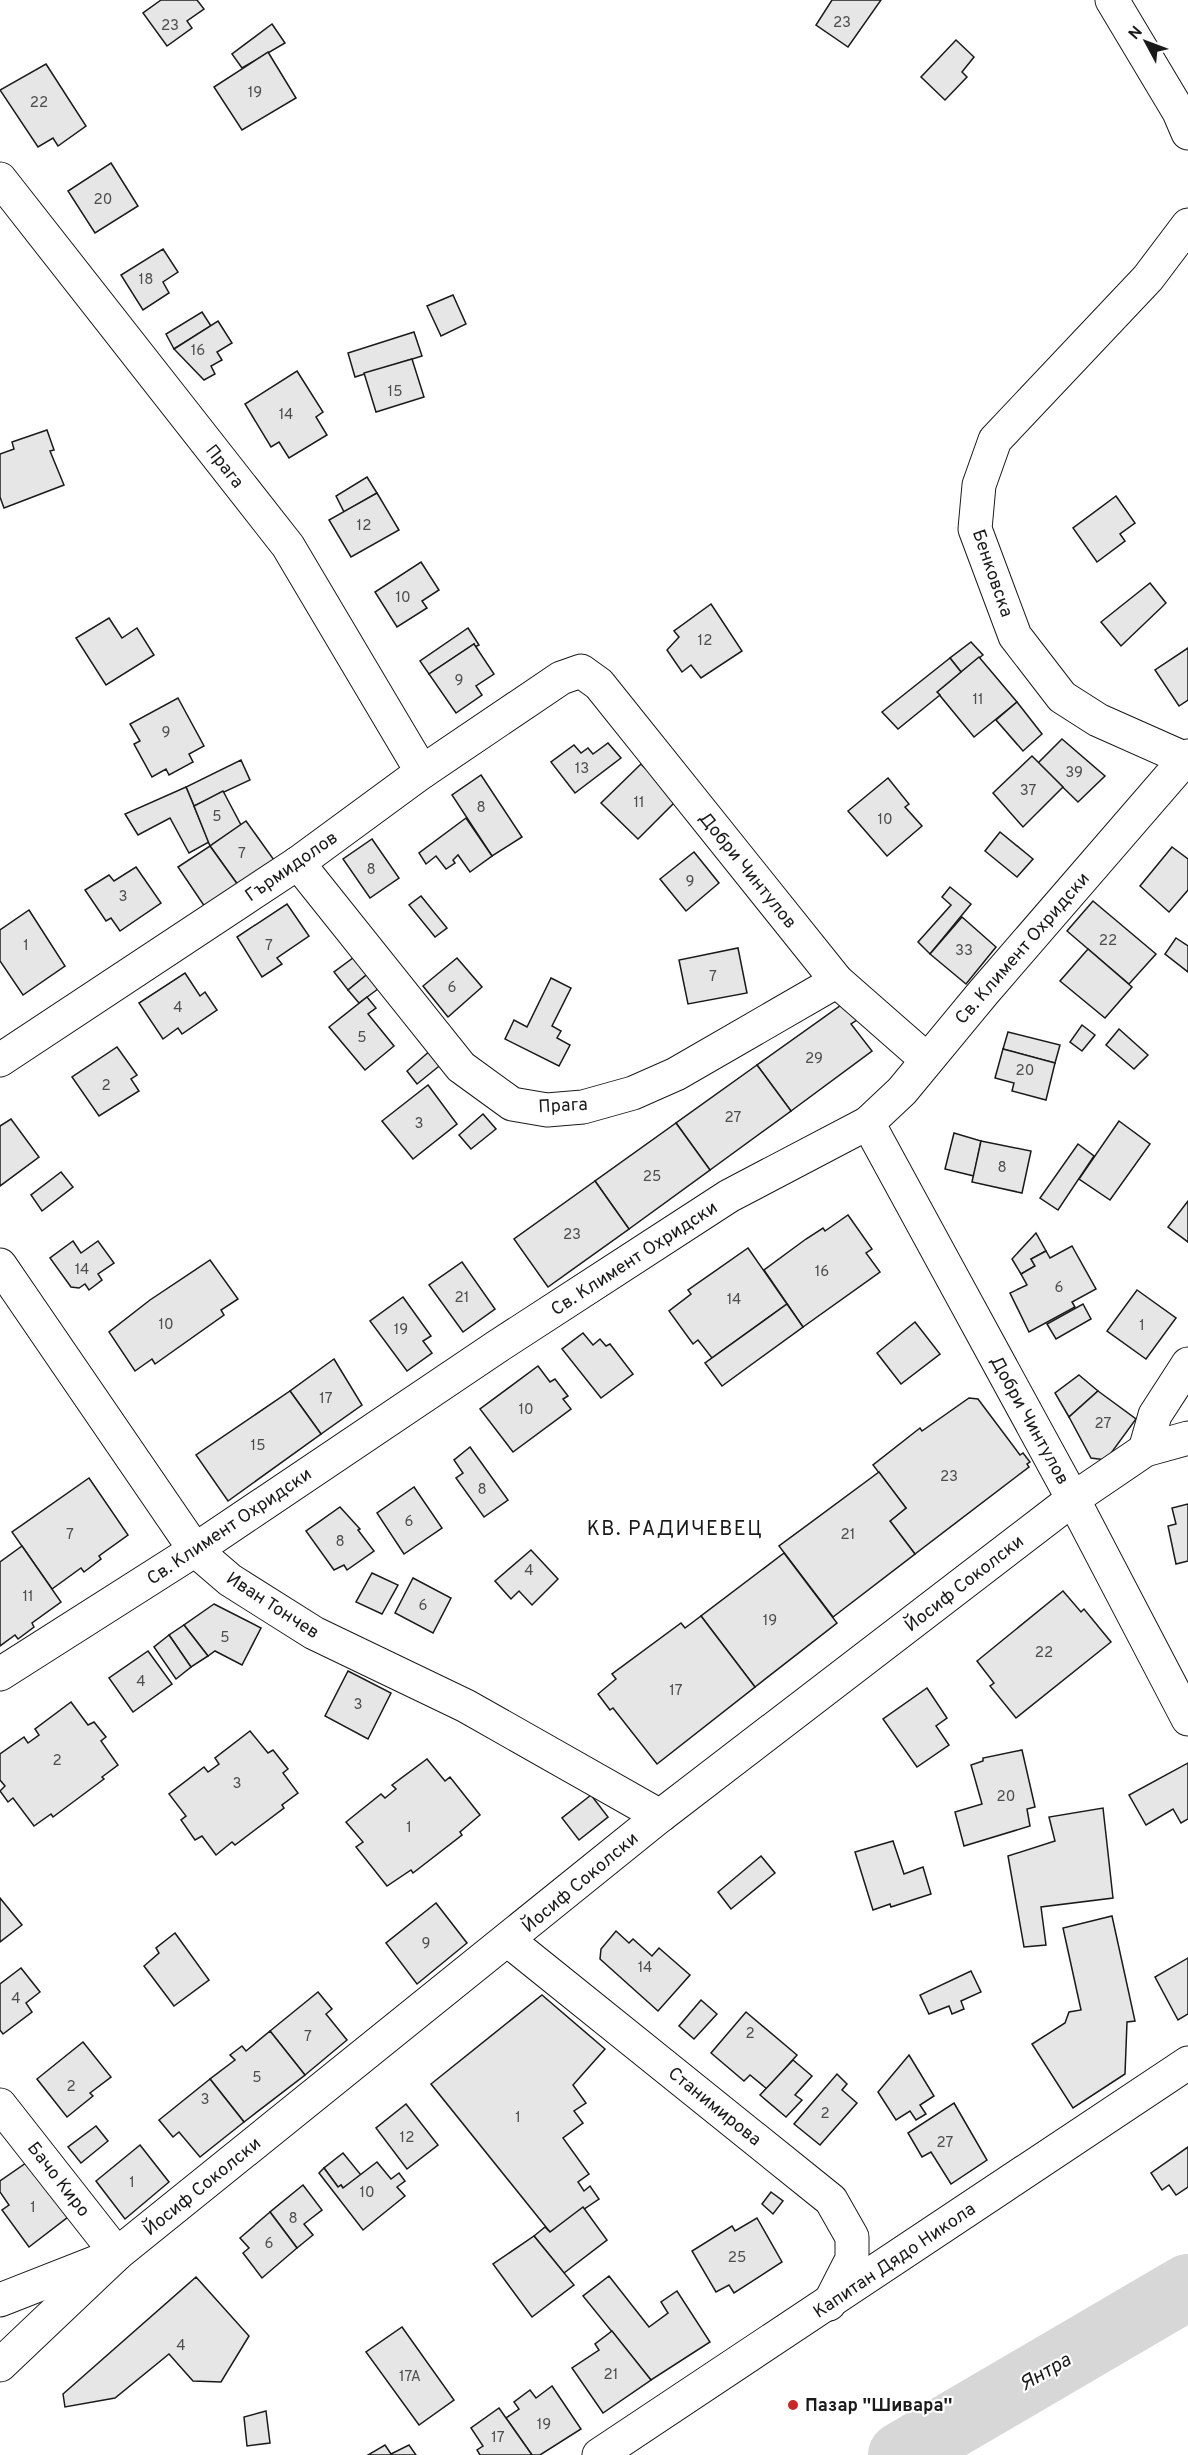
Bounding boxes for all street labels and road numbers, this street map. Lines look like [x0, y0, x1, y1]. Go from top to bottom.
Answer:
street label: Прага [200, 440, 248, 494]
street label: Бенковска [966, 526, 1017, 621]
street label: Добри Чинтулов [693, 808, 801, 934]
street label: Гърмидолов [241, 827, 343, 908]
street label: Св. Климент Охридски [951, 868, 1095, 1030]
street label: Прага [538, 1094, 588, 1119]
street label: Св. Климент Охридски [547, 1197, 722, 1322]
street label: Добри Чинтулов [984, 1352, 1074, 1489]
street label: Св. Климент Охридски [143, 1463, 317, 1591]
street label: Йосиф Соколски [900, 1529, 1029, 1638]
street label: Иван Тончев [221, 1568, 323, 1645]
street label: Йосиф Соколски [517, 1826, 644, 1939]
street label: Станимирова [663, 2062, 765, 2152]
street label: Йосиф Соколски [138, 2131, 266, 2242]
street label: Бачо Киро [21, 2138, 94, 2222]
street label: Капитан Дядо Никола [809, 2198, 980, 2324]

